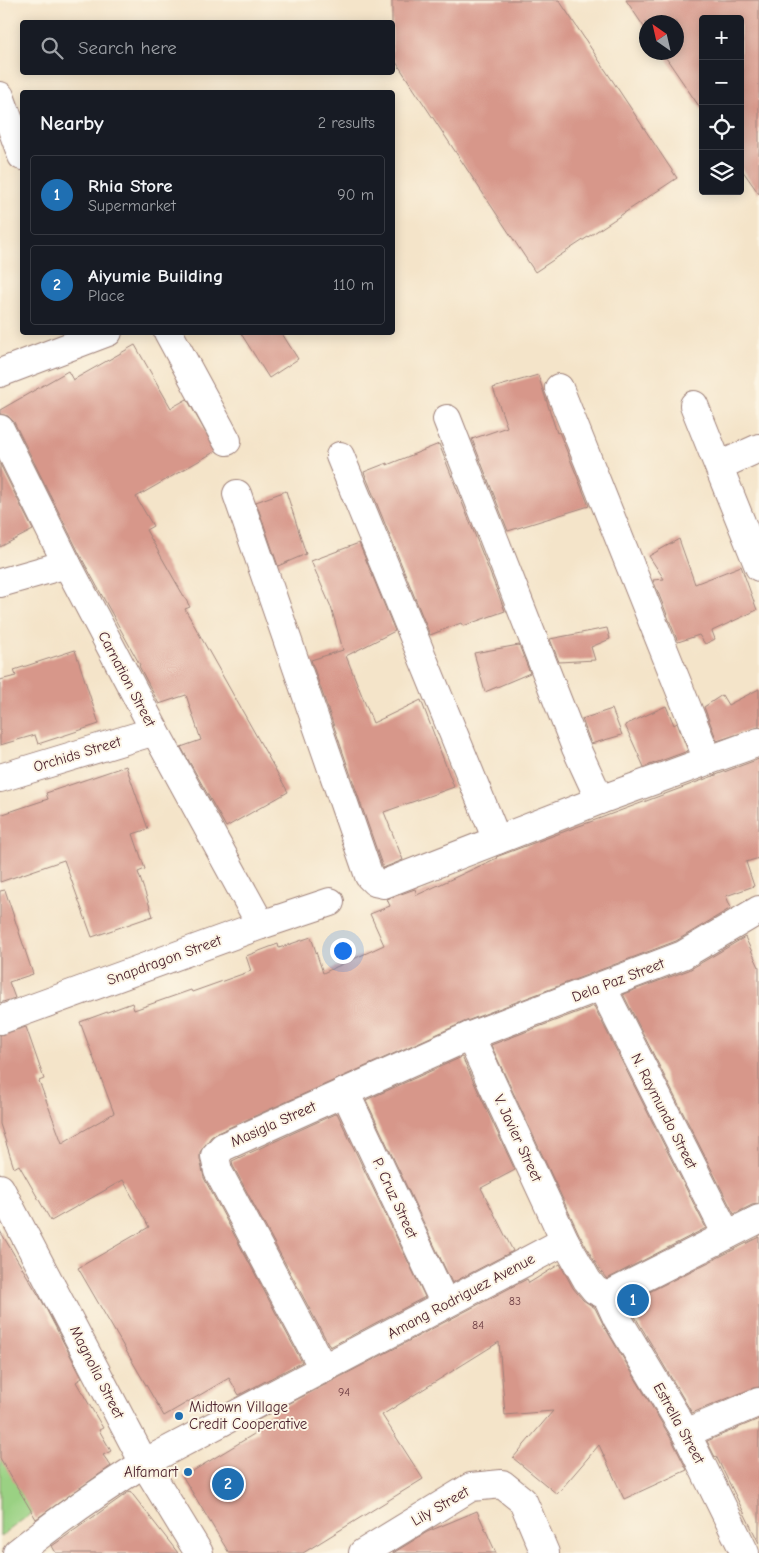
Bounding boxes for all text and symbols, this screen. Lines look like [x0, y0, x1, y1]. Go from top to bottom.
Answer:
north arrow [639, 15, 684, 60]
map controls [699, 15, 744, 195]
button: + [699, 15, 744, 60]
search box [20, 20, 395, 75]
icon: search [38, 34, 66, 62]
text: Search here [78, 37, 177, 59]
button: − [699, 60, 744, 105]
button: locate [699, 105, 744, 150]
text: Nearby [40, 111, 104, 135]
text: 2 results [318, 114, 375, 132]
button: layers [699, 150, 744, 195]
text: Rhia Store [88, 175, 173, 197]
text: 1 [54, 186, 60, 204]
text: 90 m [337, 186, 374, 204]
text: Supermarket [88, 197, 176, 215]
text: Aiyumie Building [88, 265, 223, 287]
text: 2 [53, 276, 61, 294]
text: 110 m [333, 276, 374, 294]
text: Place [88, 287, 124, 305]
street label: Carnation Street [94, 628, 160, 730]
street label: Orchids Street [31, 732, 124, 776]
street label: Snapdragon Street [104, 931, 224, 989]
your location [330, 938, 356, 964]
street label: Dela Paz Street [569, 954, 667, 1006]
street label: N. Raymundo Street [627, 1050, 701, 1172]
street label: V. Javier Street [490, 1092, 546, 1185]
street label: Masigla Street [228, 1097, 319, 1151]
street label: P. Cruz Street [369, 1155, 422, 1242]
street label: Amang Rodriguez Avenue [384, 1249, 538, 1343]
pin: 1 [617, 1281, 649, 1319]
house number: 83 [509, 1294, 521, 1308]
house number: 84 [472, 1318, 484, 1332]
street label: Magnolia Street [66, 1323, 128, 1422]
street label: Estrella Street [649, 1379, 709, 1467]
house number: 94 [338, 1385, 350, 1399]
place label: Midtown Village Credit Cooperative [189, 1398, 308, 1433]
marker: Midtown Village Credit Cooperative [173, 1410, 185, 1422]
place label: Alfamart [124, 1463, 179, 1481]
pin: 2 [212, 1465, 244, 1503]
marker: Alfamart [182, 1466, 194, 1478]
street label: Lily Street [408, 1482, 473, 1530]

